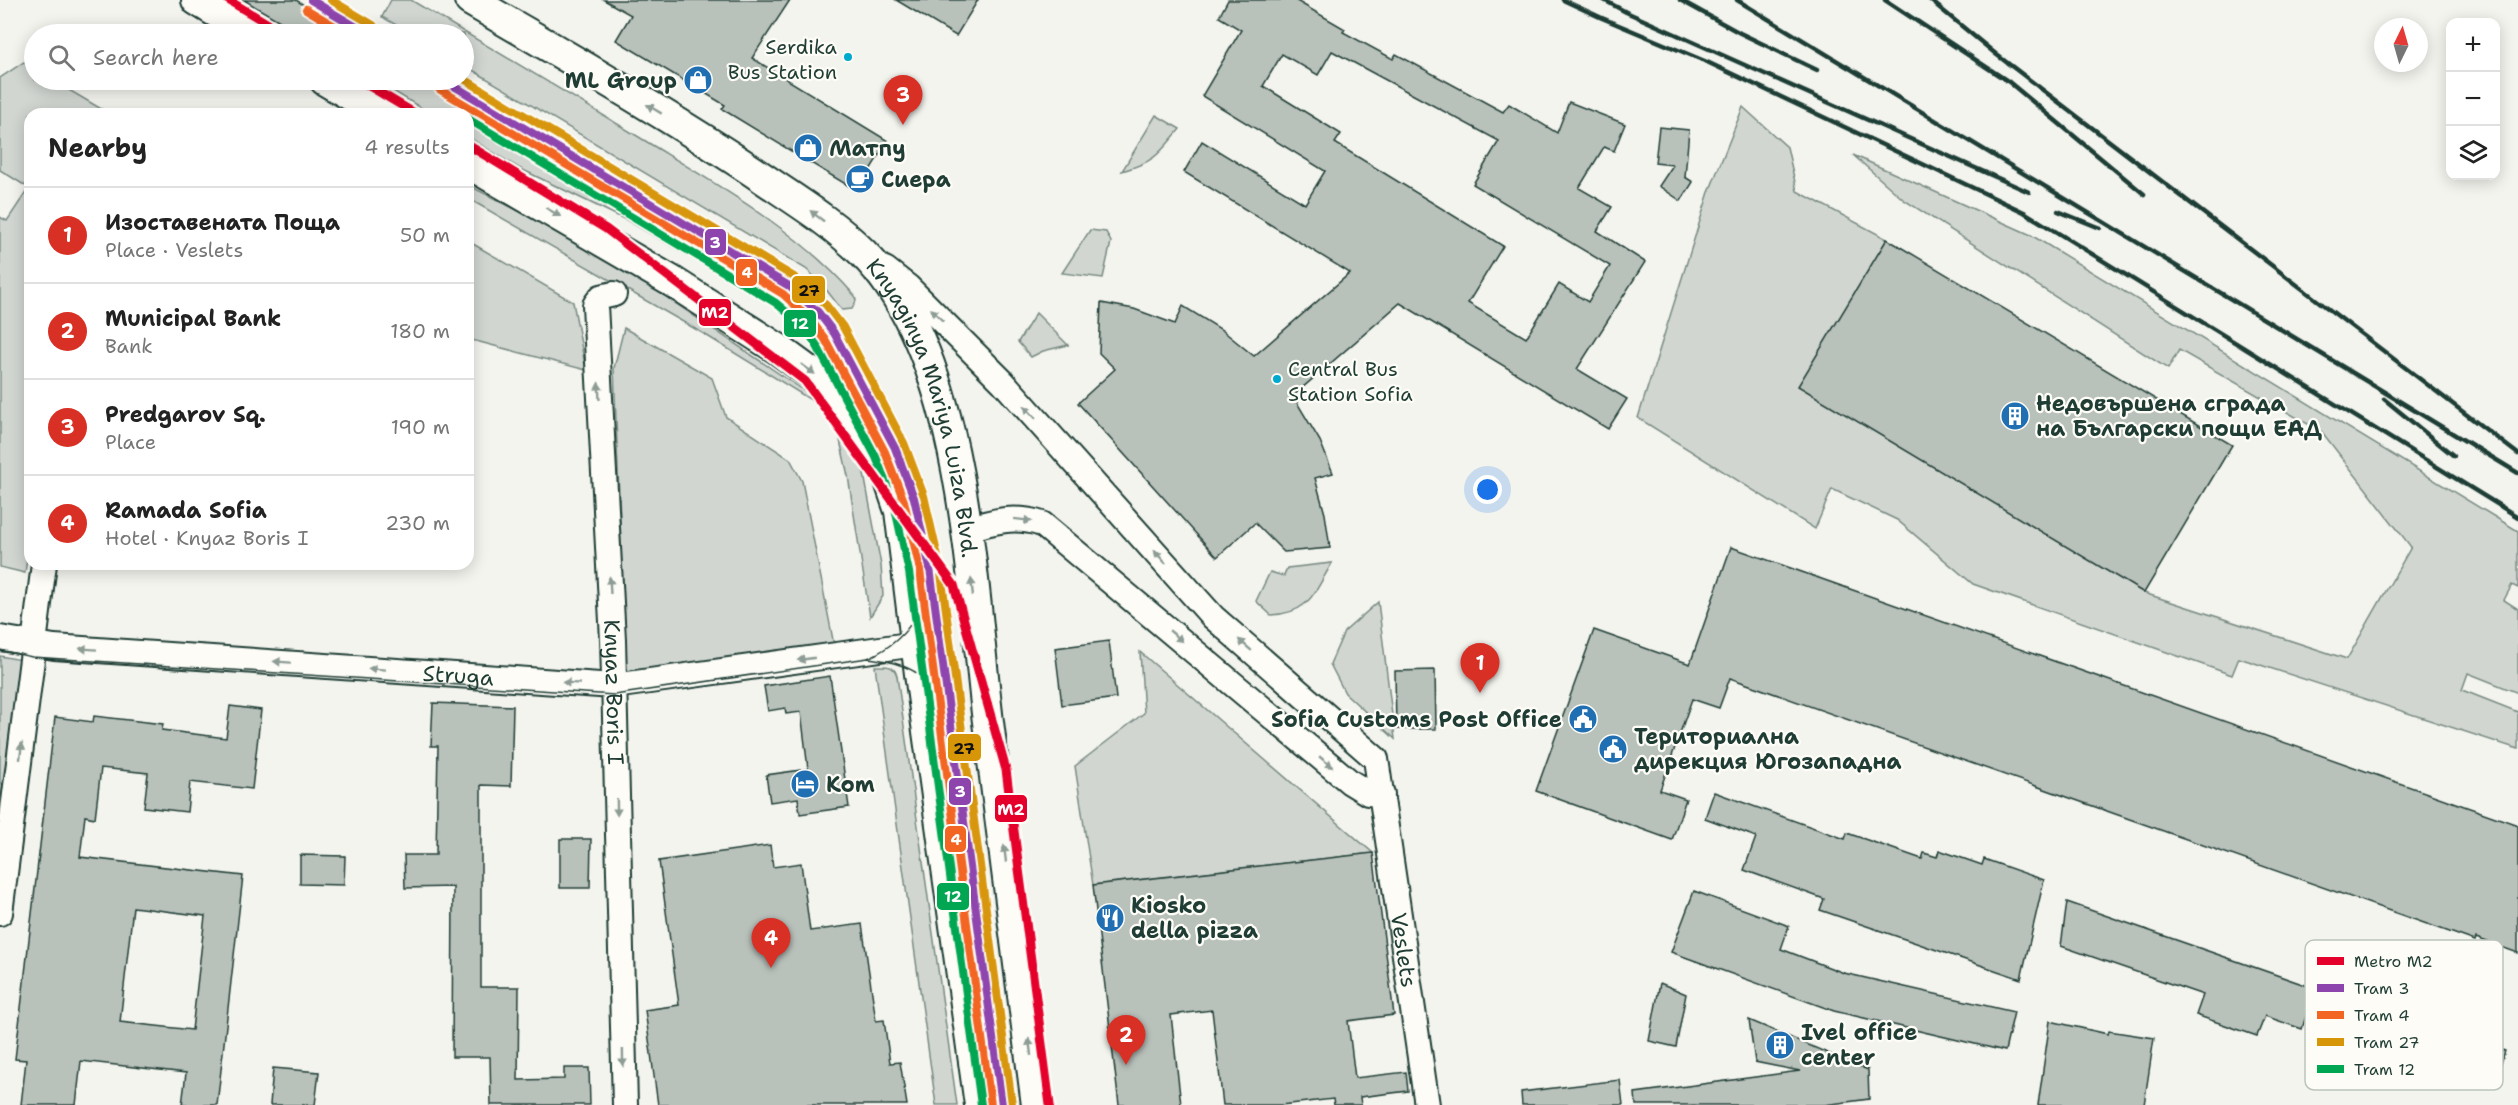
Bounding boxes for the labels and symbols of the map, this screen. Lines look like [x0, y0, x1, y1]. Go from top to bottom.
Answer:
north arrow [2374, 18, 2428, 72]
place label: Serdika Bus Station [728, 34, 838, 85]
marker: Serdika Bus Station [842, 51, 854, 63]
shop icon: ML Group [682, 64, 714, 96]
place label: ML Group [565, 66, 677, 95]
pin: 3 [884, 76, 922, 125]
one-way arrow [646, 104, 662, 115]
shop icon: Матпу [792, 132, 824, 164]
place label: Матпу [829, 134, 906, 163]
cafe icon: Сиера [844, 163, 876, 195]
place label: Сиера [881, 165, 951, 194]
one-way arrow [544, 206, 561, 216]
one-way arrow [810, 211, 825, 223]
line badge: 3 [704, 228, 727, 256]
text: 3 [709, 232, 721, 253]
street label: Knyaginya Mariya Luiza Blvd. [860, 252, 984, 559]
line badge: 4 [735, 258, 758, 287]
text: 4 [741, 262, 753, 283]
line badge: 27 [791, 275, 826, 304]
text: 27 [798, 280, 820, 301]
line badge: M2 [698, 298, 732, 327]
text: M2 [701, 302, 729, 323]
one-way arrow [930, 308, 944, 323]
line badge: 12 [783, 309, 817, 338]
text: 12 [791, 313, 809, 334]
place label: Central Bus Station Sofia [1288, 356, 1413, 407]
one-way arrow [799, 363, 815, 375]
marker: Central Bus Station Sofia [1271, 373, 1283, 385]
one-way arrow [595, 381, 604, 400]
place label: Недовършена сграда на Български пощи ЕАД [2036, 389, 2322, 443]
building icon: Недовършена сграда на Български пощи ЕАД [1999, 400, 2031, 432]
one-way arrow [1024, 405, 1037, 420]
your location [1473, 475, 1502, 504]
one-way arrow [1014, 515, 1033, 525]
one-way arrow [1153, 550, 1167, 565]
one-way arrow [605, 576, 614, 595]
one-way arrow [967, 577, 977, 596]
street label: Knyaz Boris I [597, 619, 630, 765]
one-way arrow [1169, 630, 1184, 642]
one-way arrow [1238, 639, 1253, 652]
one-way arrow [78, 644, 97, 654]
pin: 1 [1460, 644, 1500, 693]
one-way arrow [797, 654, 816, 663]
one-way arrow [273, 658, 292, 667]
street label: Struga [422, 659, 495, 693]
one-way arrow [367, 664, 386, 674]
one-way arrow [562, 678, 581, 687]
public building icon: Sofia Customs Post Office [1567, 703, 1599, 735]
place label: Sofia Customs Post Office [1271, 705, 1562, 734]
place label: Териториална дирекция Югозападна [1634, 722, 1902, 776]
line badge: 27 [947, 733, 982, 762]
public building icon: Териториална дирекция Югозападна [1597, 733, 1629, 765]
text: 27 [953, 738, 975, 759]
one-way arrow [16, 741, 25, 760]
one-way arrow [1318, 755, 1334, 768]
hotel icon: Kom [789, 768, 821, 800]
place label: Kom [826, 770, 875, 799]
line badge: 3 [948, 777, 972, 806]
text: 3 [954, 781, 966, 802]
line badge: M2 [994, 794, 1028, 823]
one-way arrow [612, 798, 622, 817]
text: M2 [997, 799, 1025, 820]
line badge: 4 [944, 825, 967, 853]
text: 4 [950, 829, 962, 850]
one-way arrow [1000, 844, 1010, 863]
line badge: 12 [936, 882, 970, 911]
text: 12 [944, 886, 962, 907]
place label: Kiosko della pizza [1131, 891, 1258, 945]
restaurant icon: Kiosko della pizza [1094, 902, 1126, 934]
street label: Veslets [1384, 911, 1423, 989]
pin: 4 [752, 918, 790, 968]
legend [2305, 940, 2503, 1090]
text: Metro M2 [2354, 951, 2433, 972]
text: Tram 3 [2354, 978, 2409, 999]
text: Tram 4 [2354, 1005, 2409, 1026]
pin: 2 [1106, 1016, 1146, 1065]
place label: Ivel office center [1801, 1018, 1917, 1072]
building icon: Ivel office center [1764, 1029, 1796, 1061]
text: Tram 27 [2354, 1032, 2419, 1053]
one-way arrow [1025, 1037, 1034, 1056]
one-way arrow [619, 1049, 628, 1068]
text: Tram 12 [2354, 1059, 2415, 1080]

